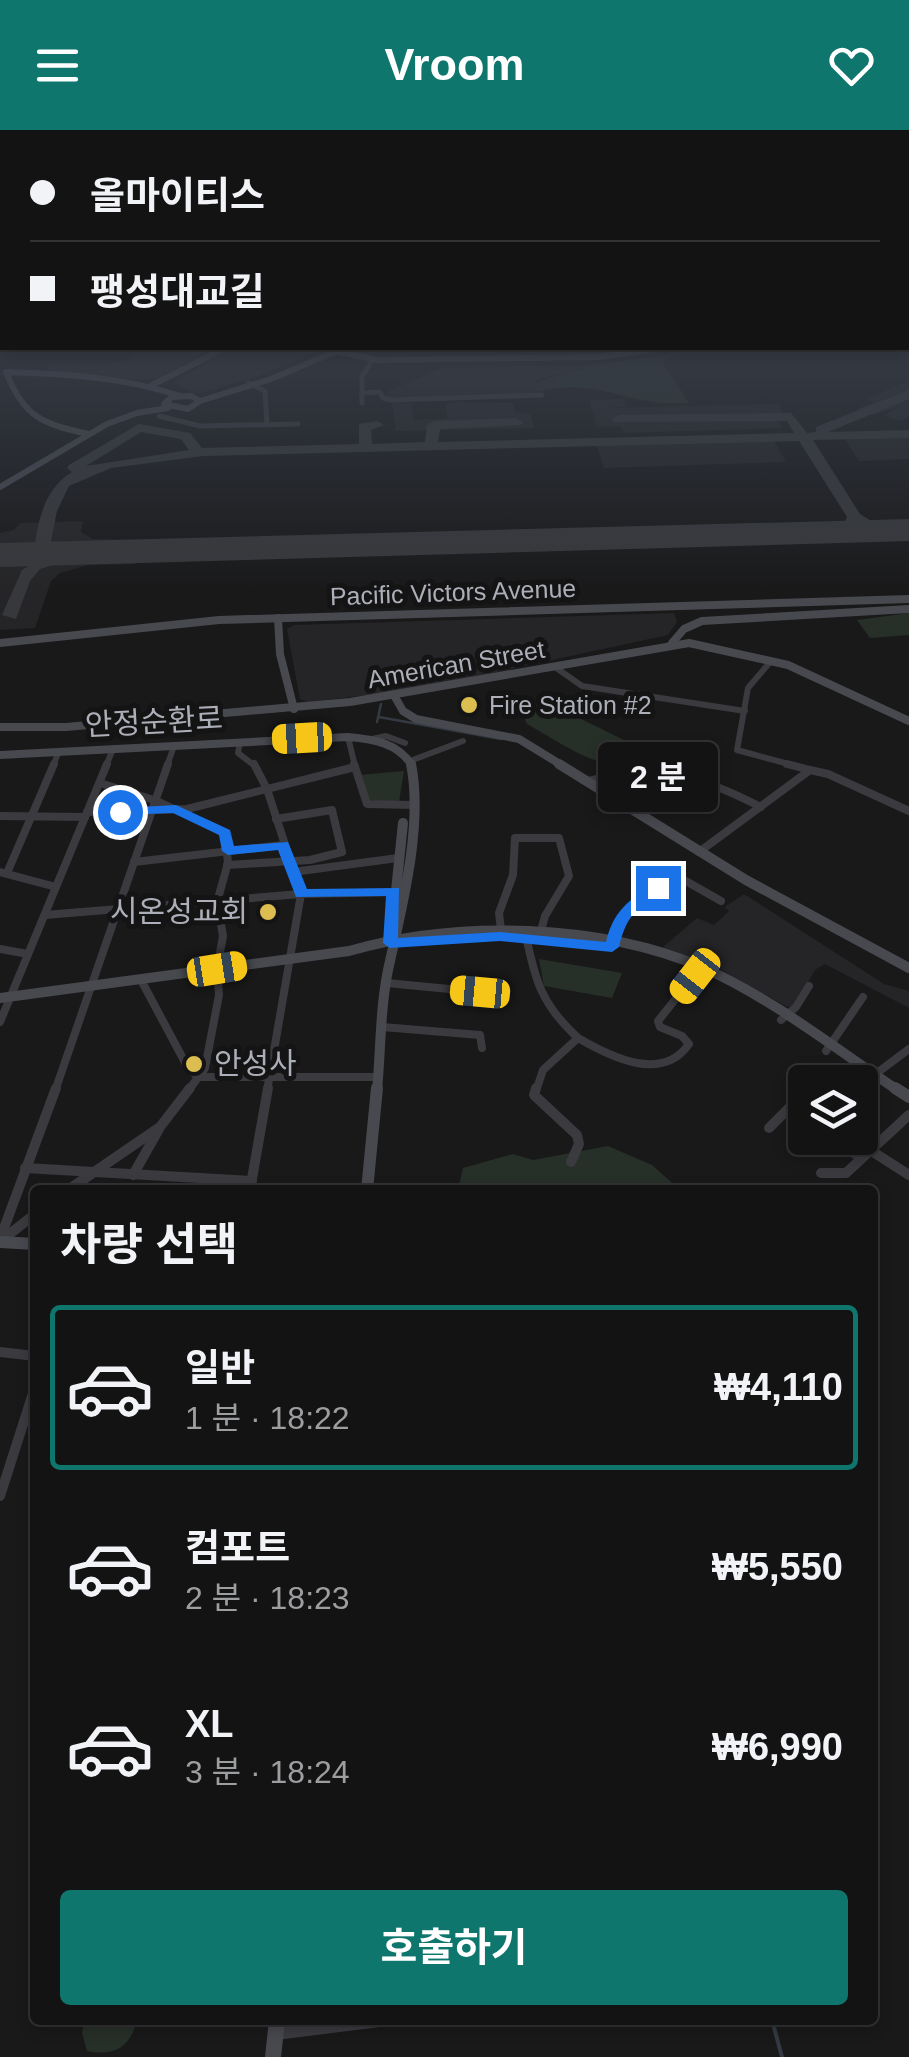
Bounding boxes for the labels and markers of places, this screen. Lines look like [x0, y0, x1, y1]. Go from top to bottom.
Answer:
place label: Fire Station #2 [489, 691, 652, 719]
marker: Fire Station #2 [458, 694, 480, 716]
place label: 시온성교회 [110, 895, 248, 928]
marker: 시온성교회 [257, 901, 279, 923]
place label: 안성사 [214, 1047, 297, 1080]
marker: 안성사 [183, 1053, 205, 1075]

